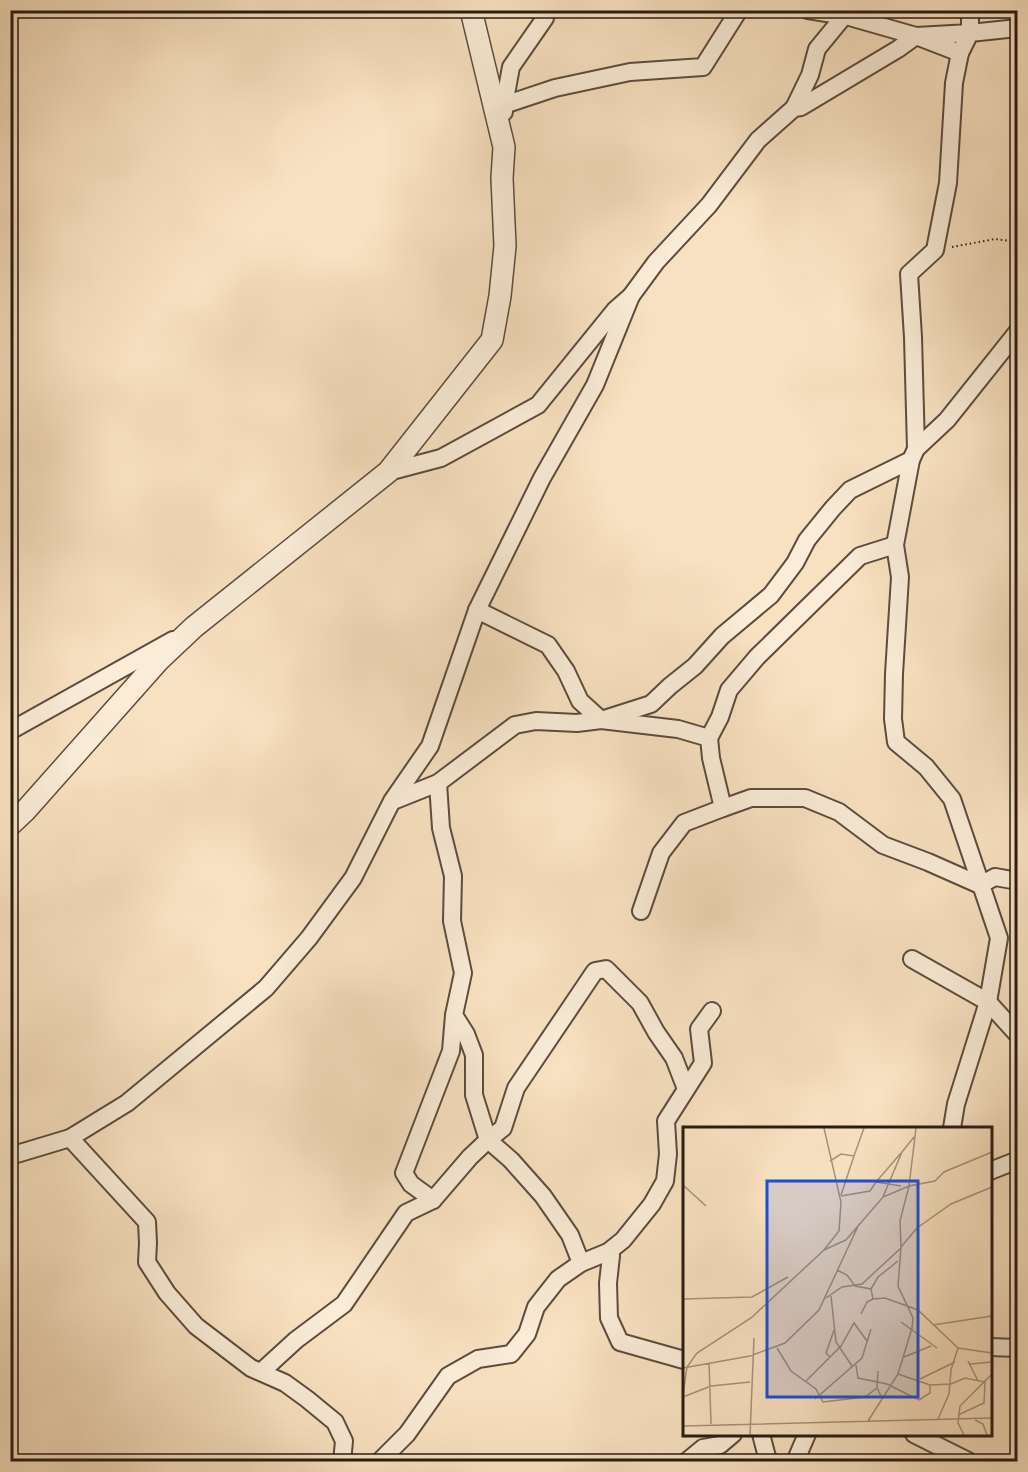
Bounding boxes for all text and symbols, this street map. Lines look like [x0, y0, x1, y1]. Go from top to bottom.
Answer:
inset map [683, 1127, 992, 1436]

